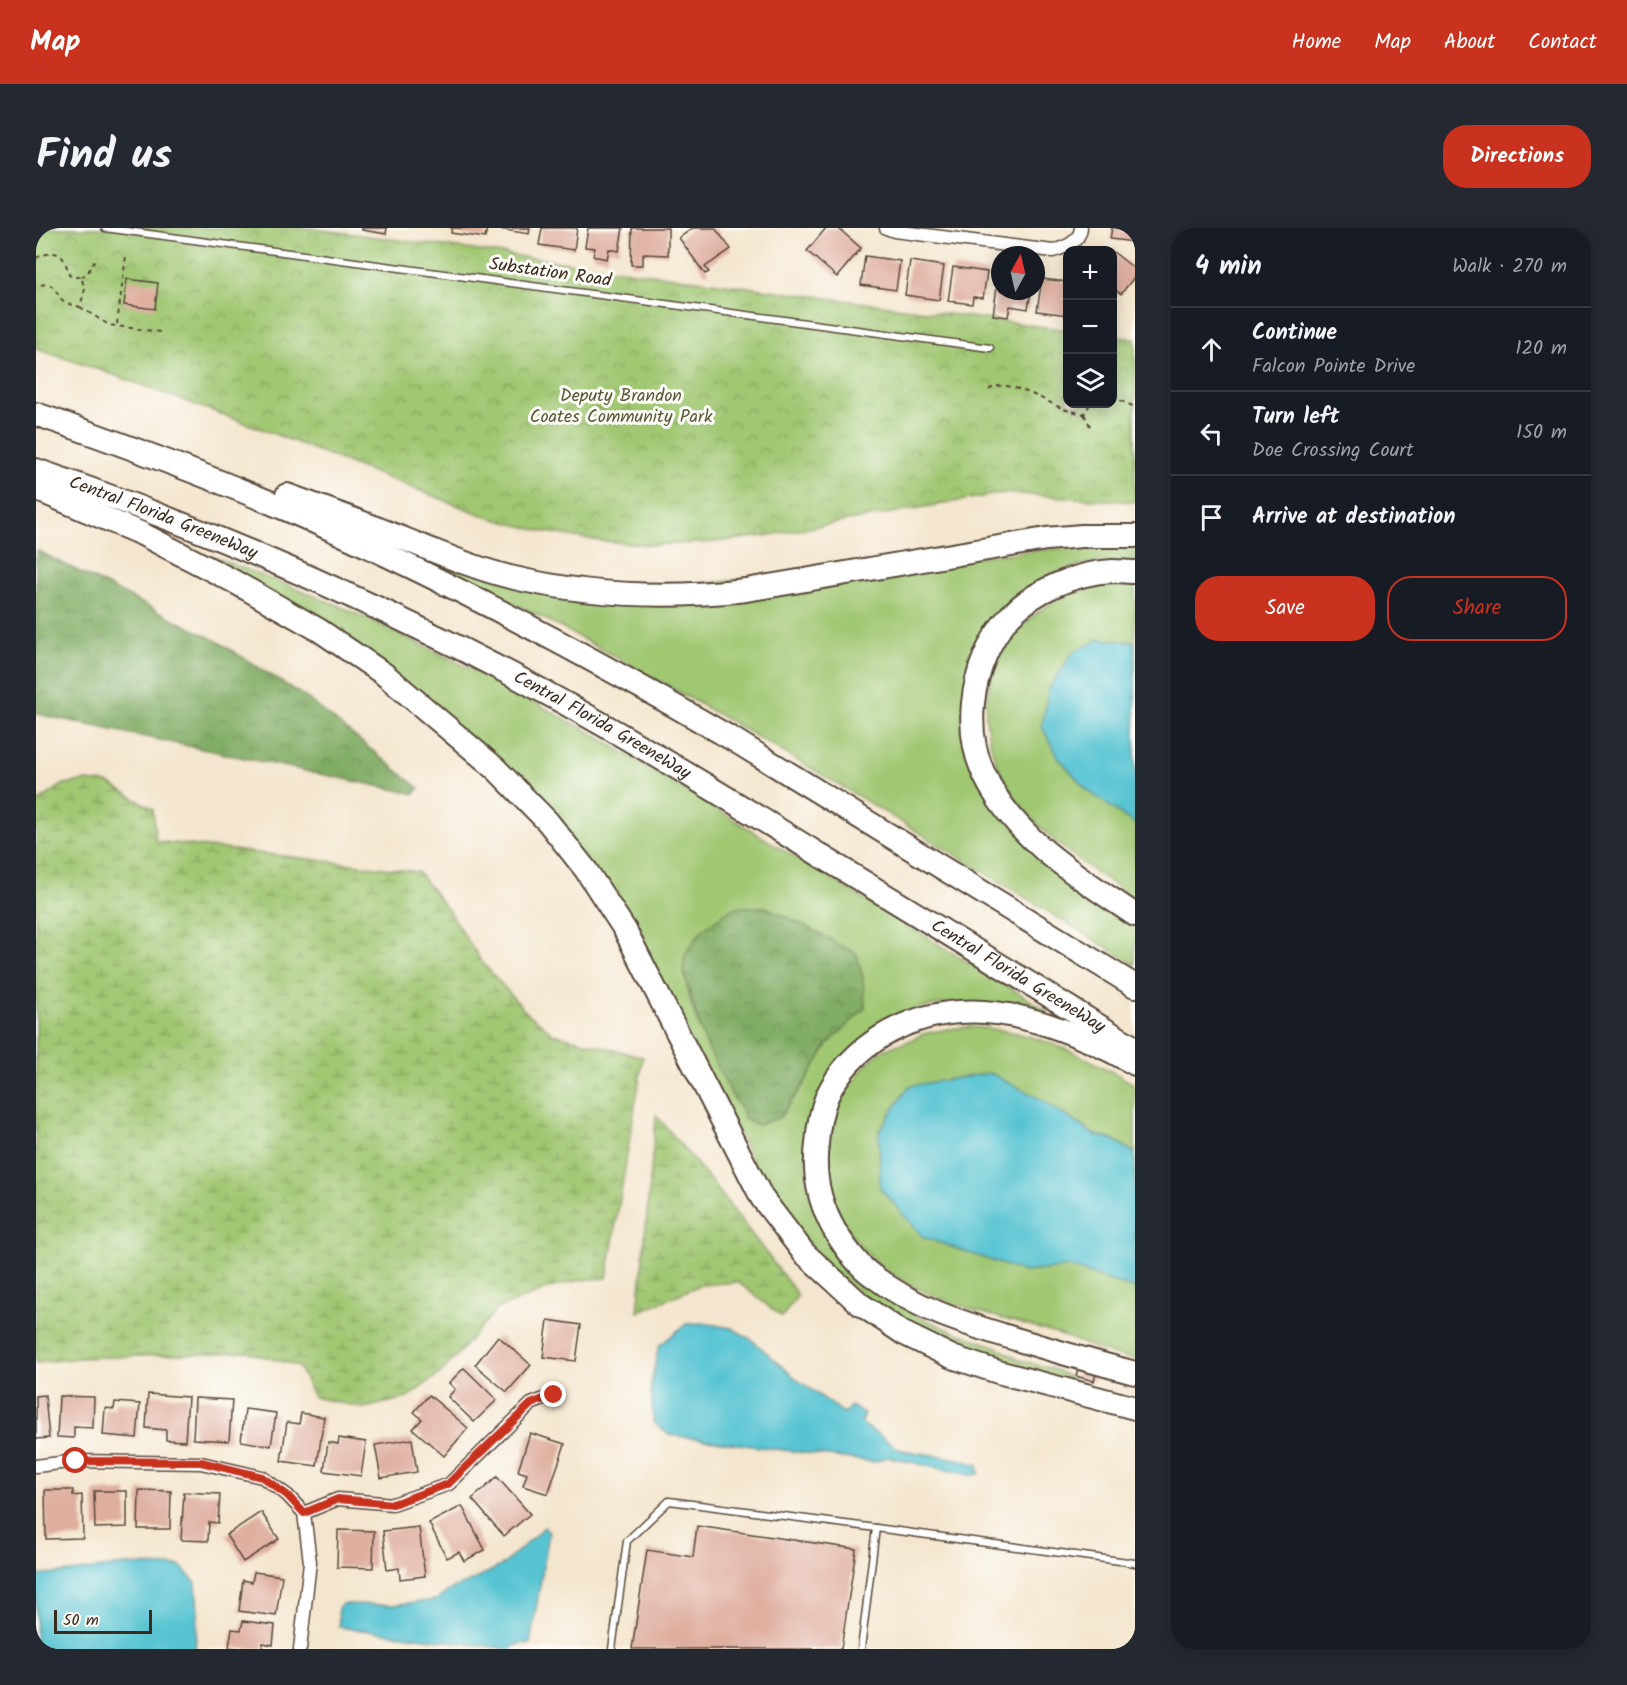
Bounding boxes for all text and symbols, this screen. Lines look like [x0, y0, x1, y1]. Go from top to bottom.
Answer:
text: Map [30, 20, 81, 65]
text: Home [1292, 26, 1341, 59]
text: Map [1374, 26, 1411, 59]
text: About [1444, 26, 1495, 59]
text: Contact [1528, 26, 1597, 59]
text: Find us [36, 123, 172, 190]
button: Directions [1443, 125, 1591, 188]
north arrow [991, 246, 1045, 300]
map controls [1063, 246, 1117, 408]
button: + [1063, 246, 1117, 300]
text: 4 min [1195, 246, 1262, 288]
street label: Substation Road [487, 250, 614, 296]
text: Walk · 270 m [1452, 251, 1567, 283]
button: − [1063, 300, 1117, 354]
text: Continue [1252, 316, 1337, 351]
icon: ahead [1195, 333, 1228, 366]
text: 120 m [1515, 333, 1567, 365]
text: Falcon Pointe Drive [1252, 351, 1415, 383]
button: layers [1063, 354, 1117, 408]
park label: Deputy Brandon Coates Community Park [530, 382, 713, 432]
text: Turn left [1252, 400, 1339, 435]
icon: left [1195, 417, 1228, 450]
text: 150 m [1516, 417, 1567, 449]
text: Doe Crossing Court [1252, 435, 1414, 467]
street label: Central Florida GreeneWay [65, 468, 263, 568]
text: Arrive at destination [1252, 500, 1455, 535]
icon: arrive [1195, 501, 1228, 534]
button: Save [1195, 576, 1375, 641]
button: Share [1387, 576, 1567, 641]
street label: Central Florida GreeneWay [508, 663, 697, 788]
street label: Central Florida GreeneWay [925, 912, 1112, 1041]
route end [540, 1381, 566, 1407]
route start [62, 1447, 88, 1473]
scale bar [54, 1607, 152, 1634]
text: 50 m [63, 1608, 99, 1633]

